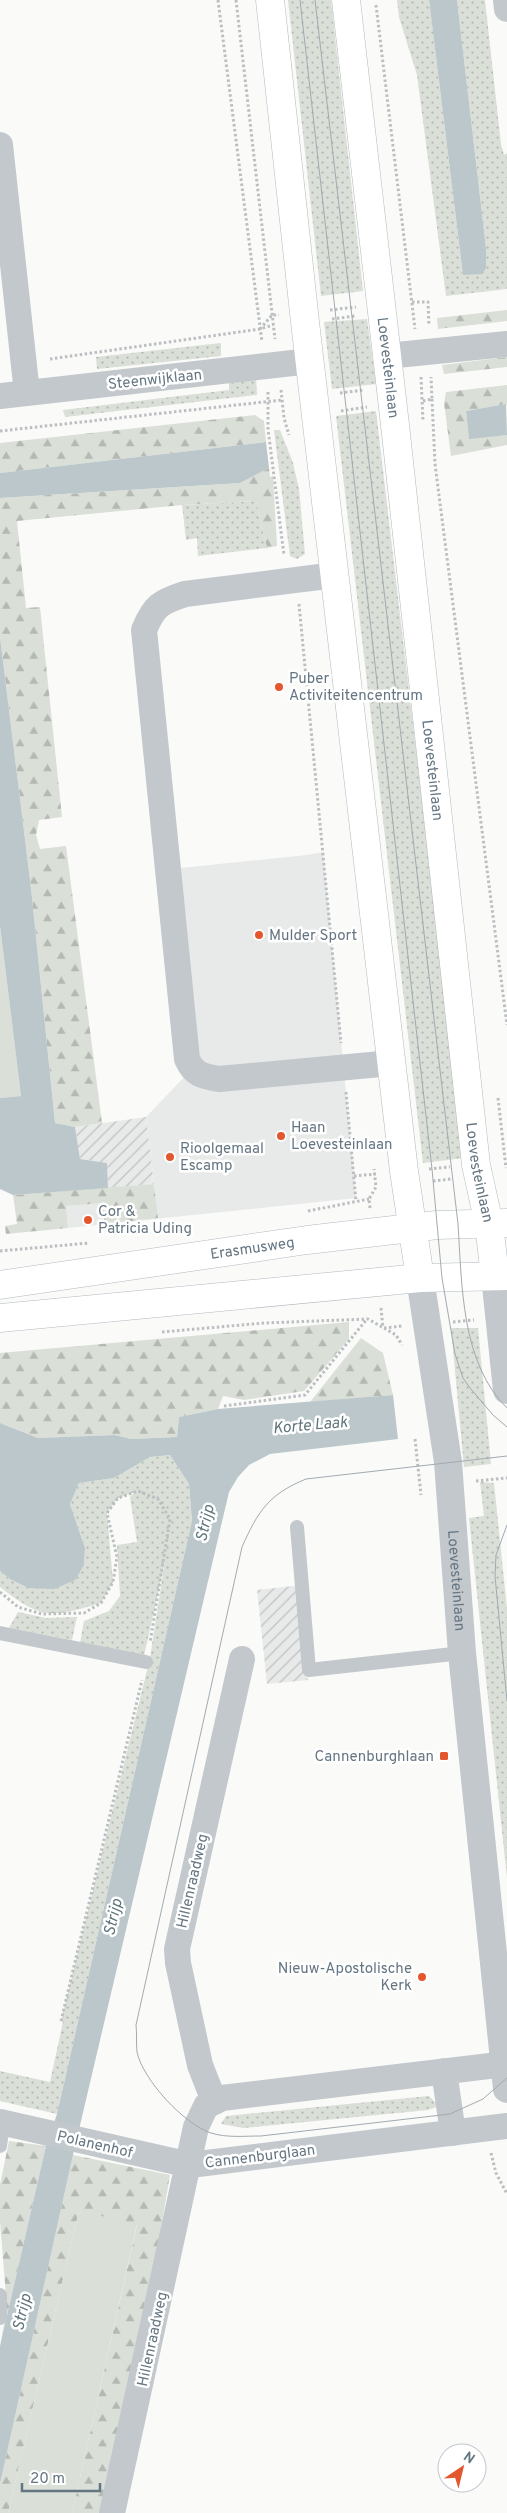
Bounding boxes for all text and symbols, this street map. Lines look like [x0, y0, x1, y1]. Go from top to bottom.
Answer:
street label: Loevesteinlaan [372, 316, 402, 419]
street label: Steenwijklaan [107, 366, 203, 395]
place label: Puber Activiteitencentrum [289, 670, 423, 706]
marker: Puber Activiteitencentrum [273, 681, 285, 693]
street label: Loevesteinlaan [416, 719, 446, 822]
place label: Mulder Sport [269, 927, 357, 946]
marker: Mulder Sport [253, 929, 265, 941]
place label: Haan Loevesteinlaan [291, 1119, 392, 1155]
street label: Loevesteinlaan [460, 1121, 496, 1225]
marker: Haan Loevesteinlaan [275, 1130, 287, 1142]
place label: Rioolgemaal Escamp [180, 1140, 264, 1176]
marker: Rioolgemaal Escamp [164, 1151, 176, 1163]
place label: Cor & Patricia Uding [98, 1203, 192, 1239]
marker: Cor & Patricia Uding [82, 1214, 94, 1226]
street label: Erasmusweg [209, 1234, 296, 1265]
water label: Korte Laak [272, 1413, 349, 1439]
water label: Strijp [192, 1503, 220, 1544]
street label: Loevesteinlaan [442, 1529, 468, 1632]
place label: Cannenburghlaan [314, 1748, 434, 1767]
marker: Cannenburghlaan [438, 1750, 450, 1762]
street label: Hillenraadweg [173, 1832, 214, 1930]
water label: Strijp [100, 1897, 128, 1938]
place label: Nieuw-Apostolische Kerk [278, 1960, 412, 1996]
marker: Nieuw-Apostolische Kerk [416, 1971, 428, 1983]
street label: Polanenhof [55, 2128, 134, 2163]
street label: Cannenburglaan [204, 2141, 316, 2174]
street label: Hillenraadweg [134, 2290, 173, 2388]
water label: Strijp [9, 2292, 37, 2333]
north arrow [437, 2443, 487, 2493]
text: N [460, 2449, 478, 2468]
scale bar [22, 2460, 100, 2492]
text: 20 m [30, 2470, 65, 2489]

